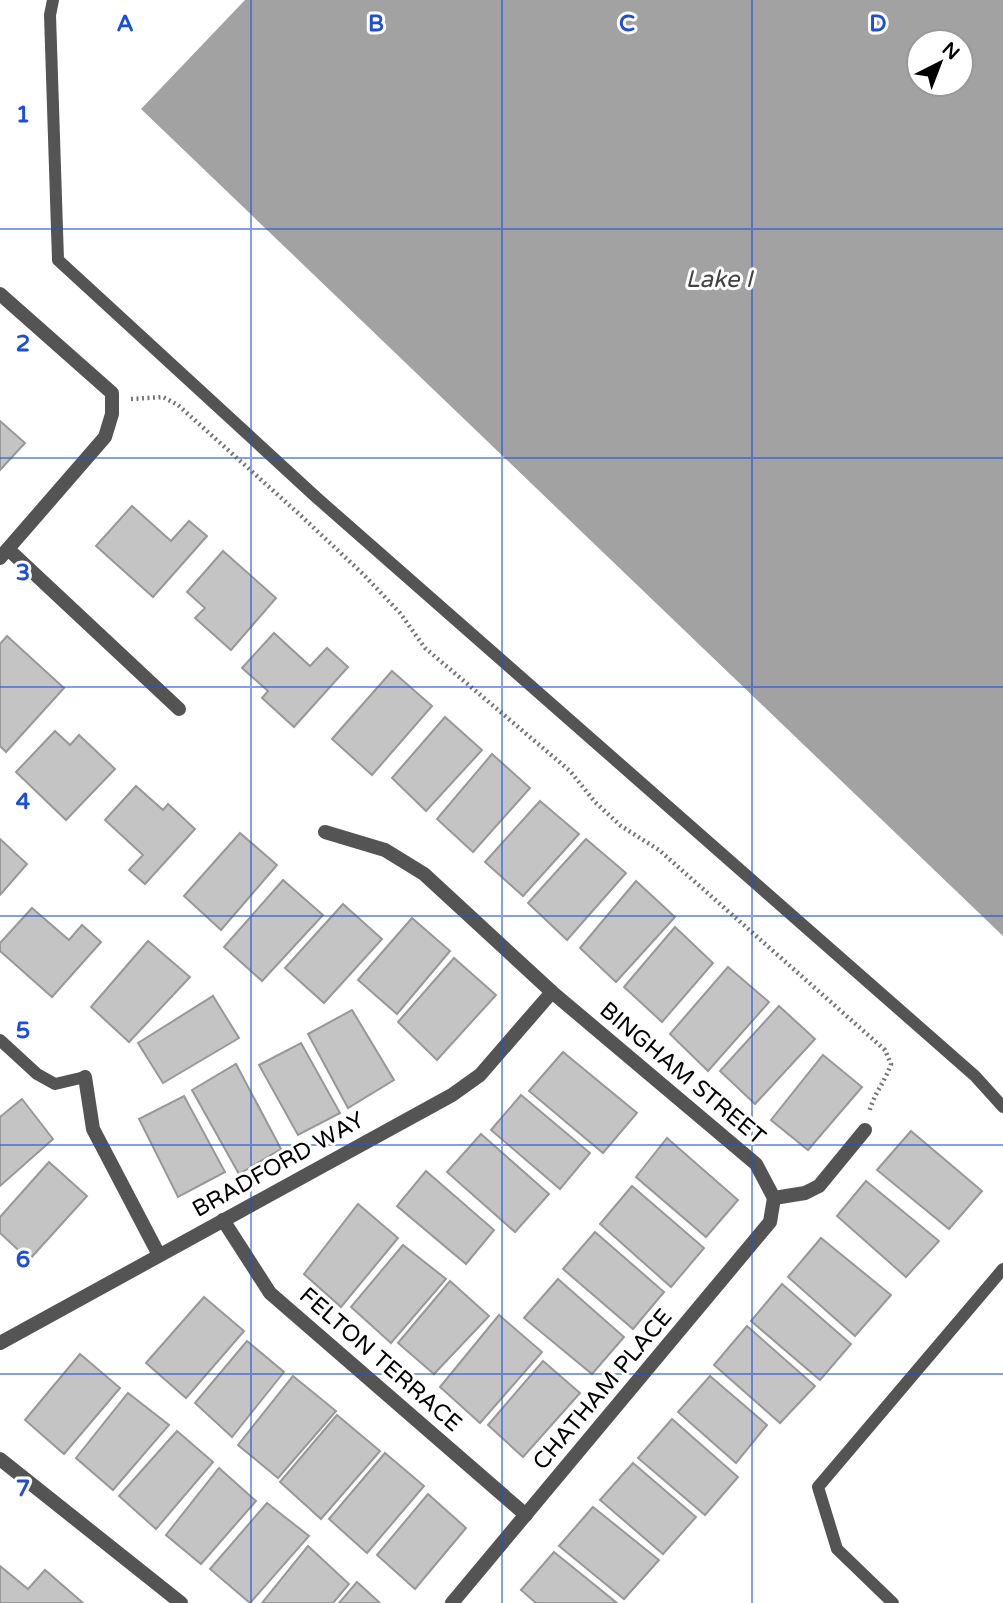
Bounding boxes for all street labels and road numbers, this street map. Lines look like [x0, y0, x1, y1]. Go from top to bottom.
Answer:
street label: BINGHAM STREET [594, 996, 771, 1151]
street label: BRADFORD WAY [188, 1106, 370, 1224]
street label: FELTON TERRACE [293, 1282, 467, 1438]
street label: CHATHAM PLACE [527, 1303, 678, 1476]

